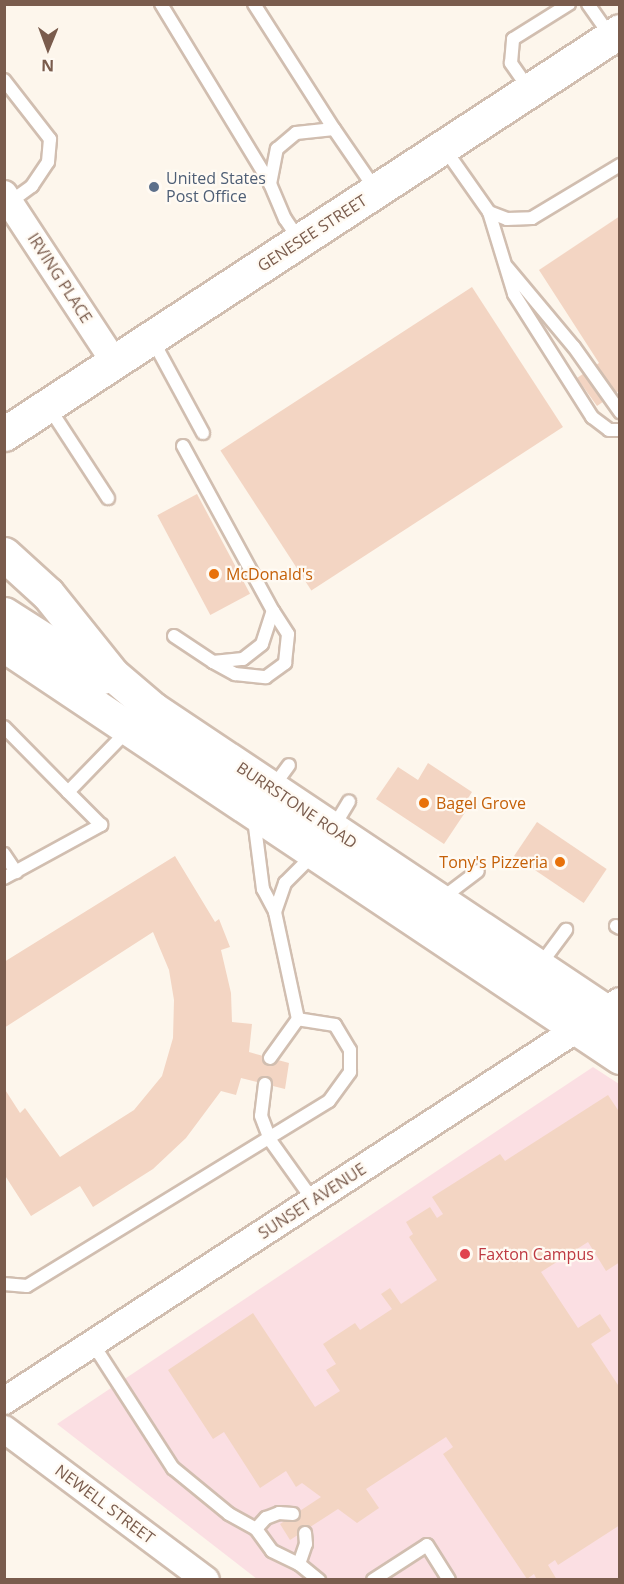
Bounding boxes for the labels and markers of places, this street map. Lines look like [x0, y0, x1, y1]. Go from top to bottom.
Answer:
place label: United States Post Office [166, 168, 266, 206]
marker: United States Post Office [147, 180, 161, 194]
place label: McDonald's [226, 564, 313, 584]
marker: McDonald's [207, 567, 221, 581]
place label: Bagel Grove [436, 793, 526, 813]
marker: Bagel Grove [417, 796, 431, 810]
place label: Tony's Pizzeria [439, 852, 548, 872]
marker: Tony's Pizzeria [553, 855, 567, 869]
place label: Faxton Campus [478, 1244, 594, 1264]
marker: Faxton Campus [456, 1245, 474, 1263]

